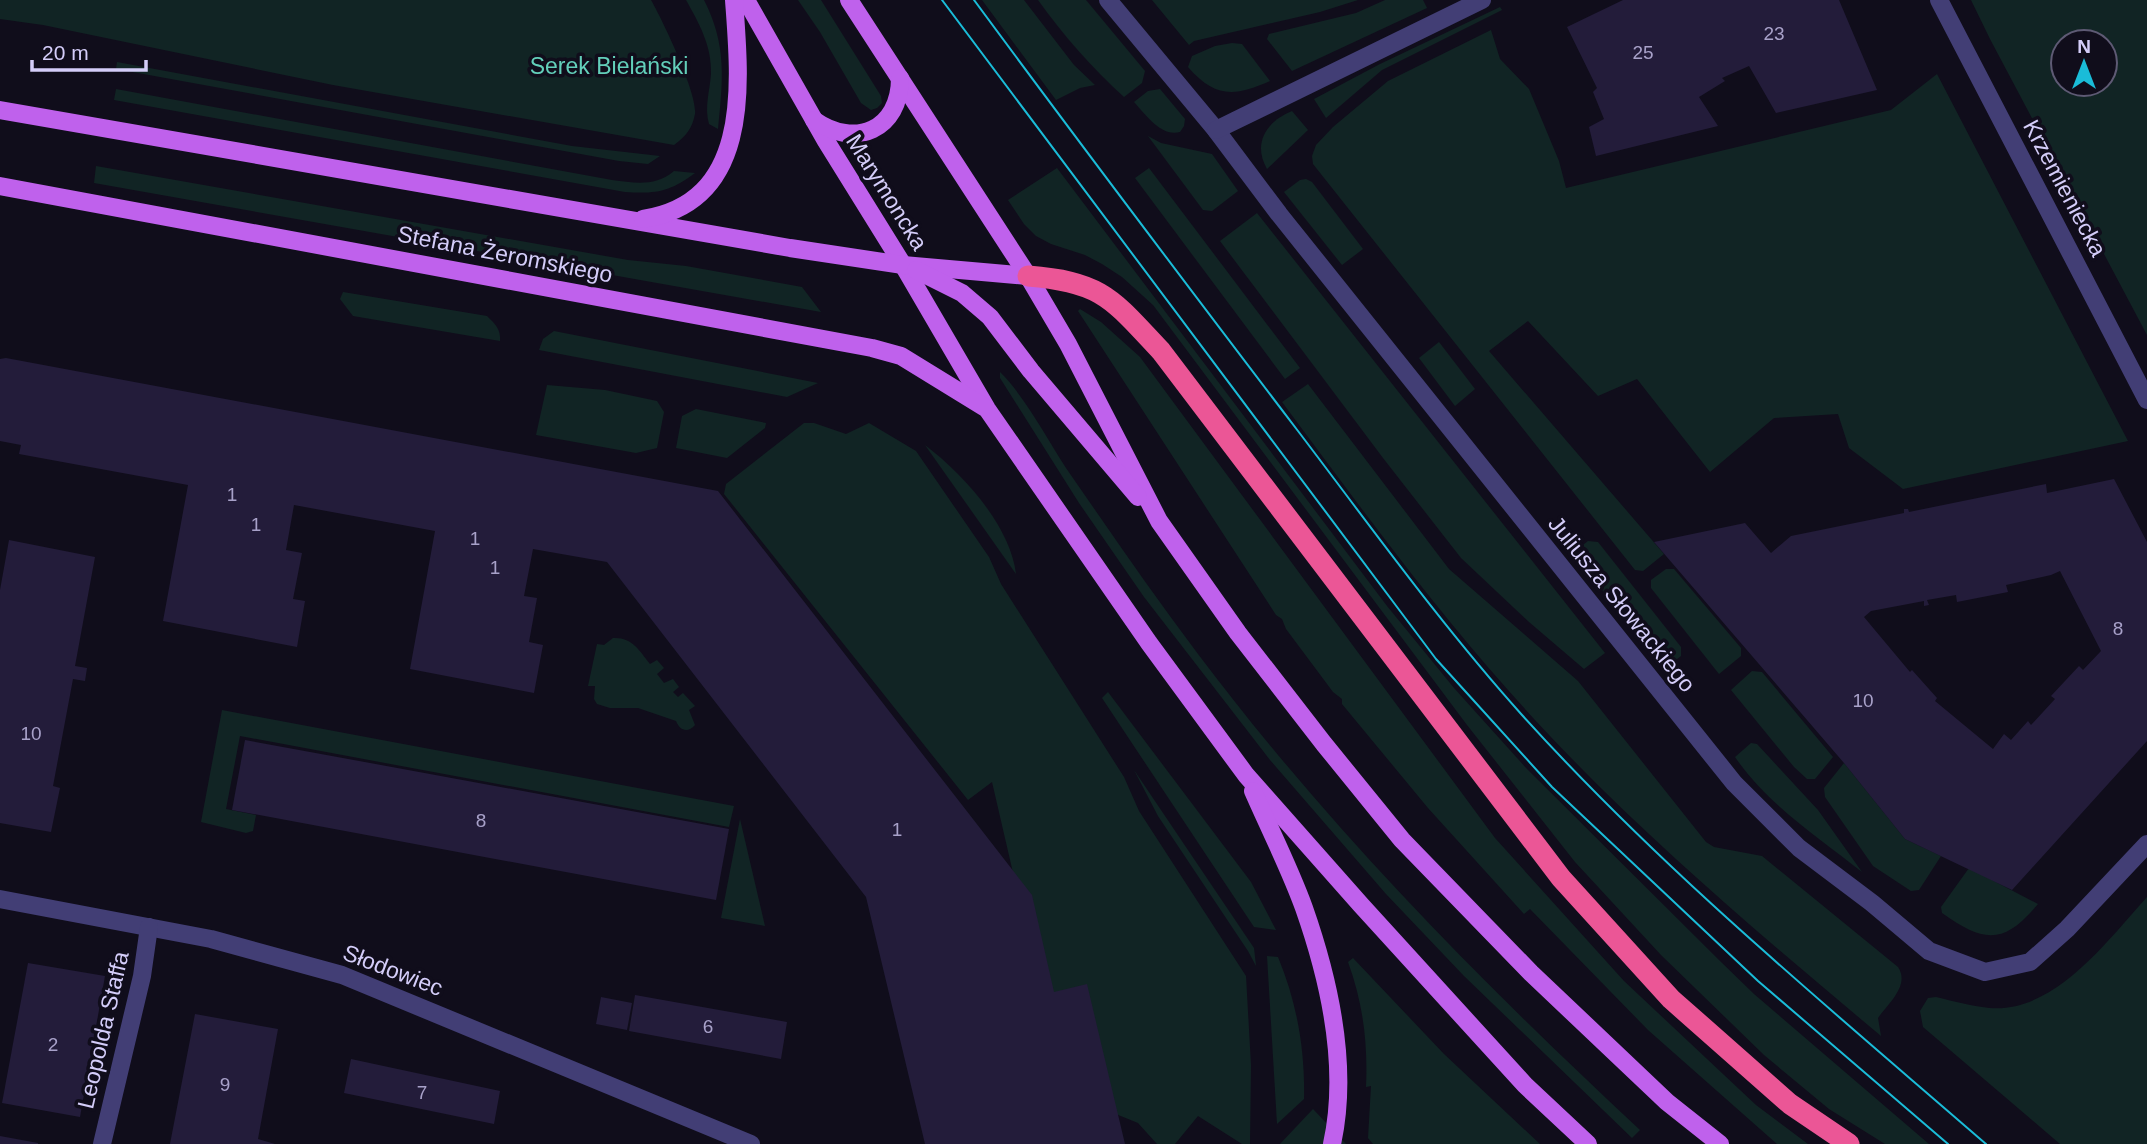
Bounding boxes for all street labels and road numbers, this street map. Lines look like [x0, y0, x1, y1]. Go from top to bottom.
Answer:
street label: Krzemieniecka [2018, 115, 2112, 261]
street label: Marymoncka [841, 129, 933, 255]
street label: Stefana Żeromskiego [395, 220, 615, 288]
street label: Juliusza Słowackiego [1543, 511, 1701, 697]
street label: Słodowiec [339, 939, 447, 1001]
street label: Leopolda Staffa [72, 949, 134, 1111]

